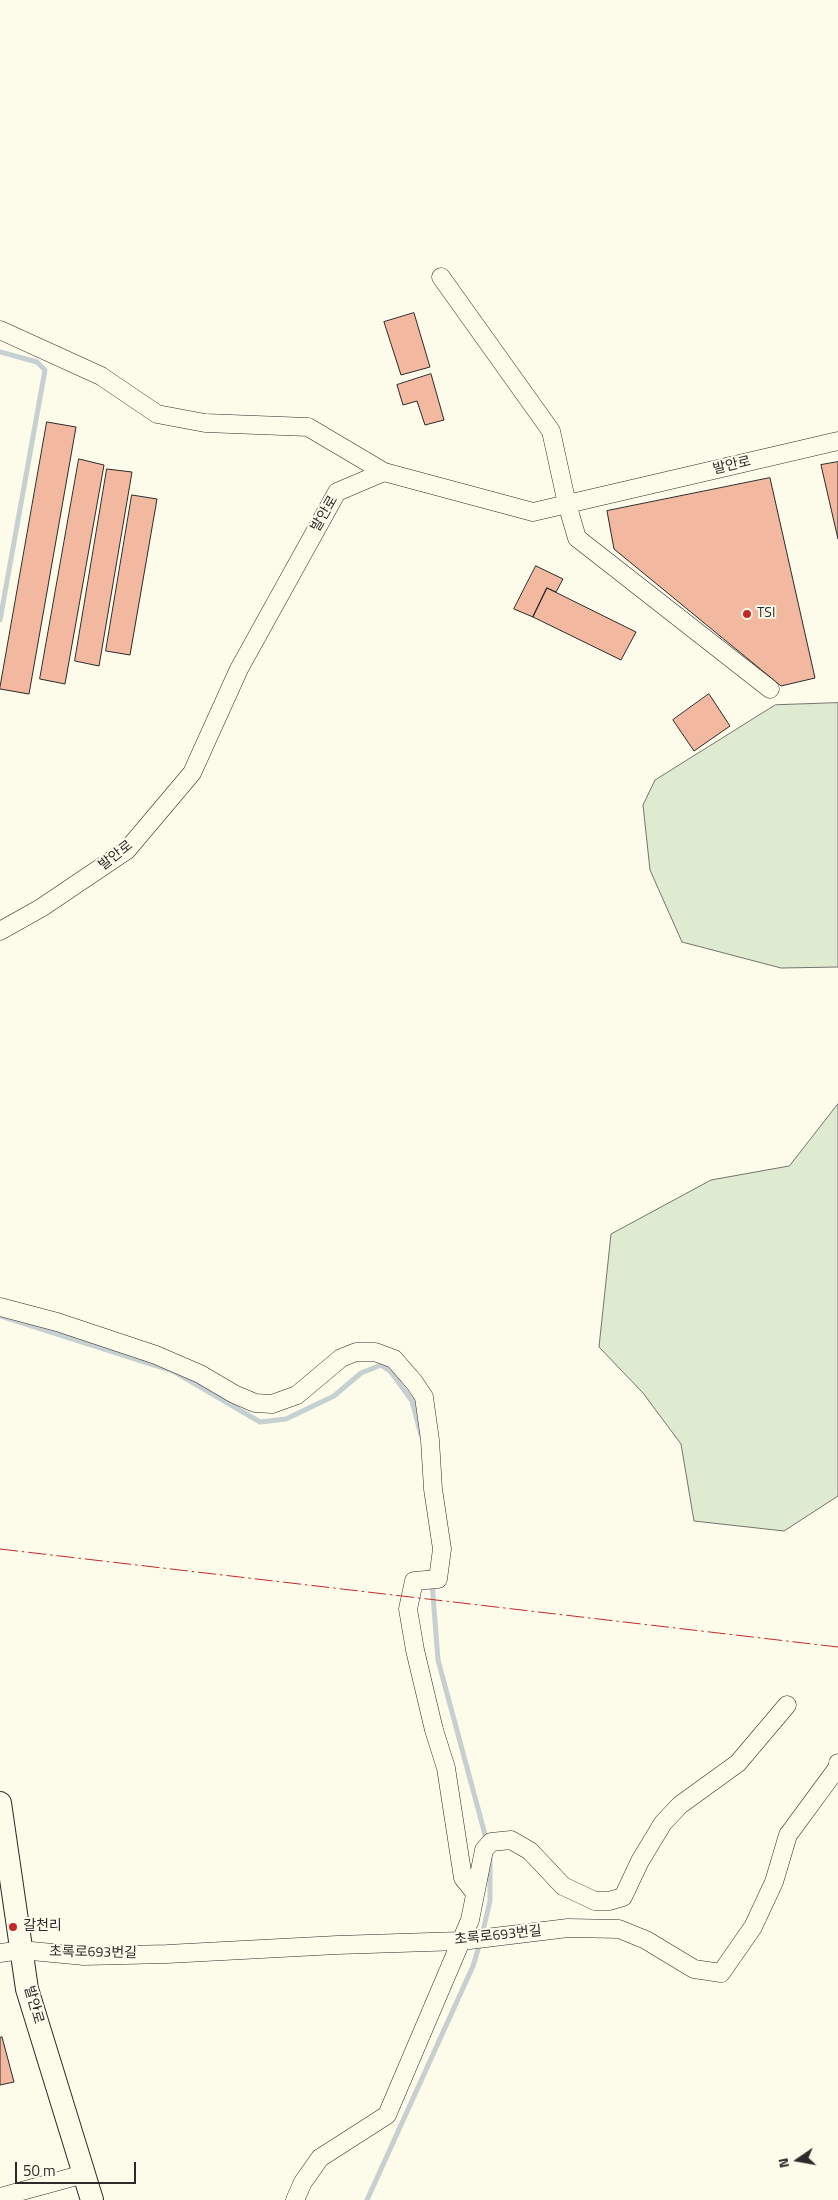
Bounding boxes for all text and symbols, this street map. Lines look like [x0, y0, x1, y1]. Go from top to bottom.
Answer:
street label: 발안로 [711, 453, 753, 479]
street label: 발안로 [308, 493, 342, 535]
place label: TSI [757, 606, 775, 622]
marker: TSI [741, 608, 753, 620]
street label: 발안로 [96, 837, 136, 875]
place label: 갈천리 [23, 1919, 62, 1935]
marker: 갈천리 [7, 1921, 19, 1933]
street label: 초록로693번길 [453, 1923, 543, 1949]
street label: 초록로693번길 [49, 1944, 137, 1962]
street label: 발안로 [20, 1984, 46, 2026]
north arrow [773, 2135, 823, 2185]
scale bar [18, 2152, 139, 2184]
text: N [772, 2156, 794, 2170]
text: 50 m [23, 2159, 56, 2182]

